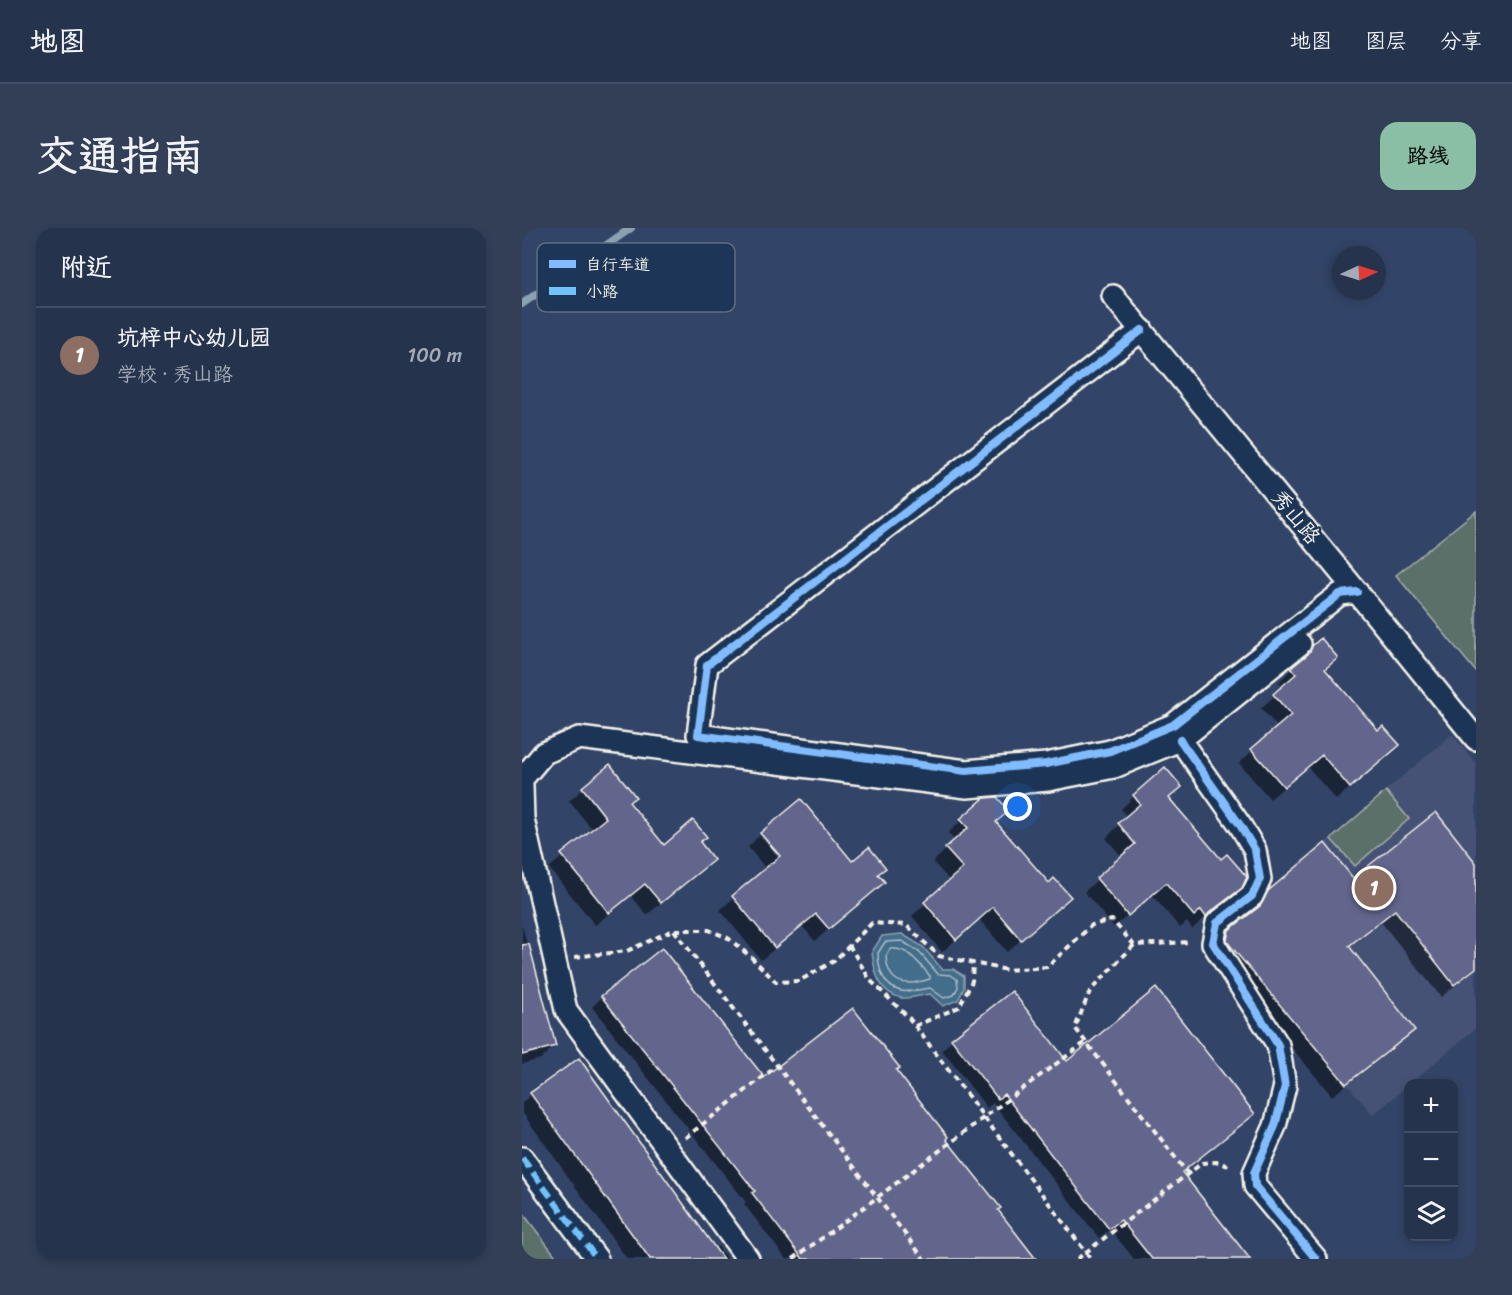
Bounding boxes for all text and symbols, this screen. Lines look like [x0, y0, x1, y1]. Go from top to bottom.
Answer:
text: 地图 [30, 17, 86, 66]
text: 地图 [1290, 22, 1332, 60]
text: 图层 [1365, 22, 1407, 60]
text: 分享 [1440, 22, 1482, 60]
text: 交通指南 [36, 119, 204, 193]
button: 路线 [1380, 122, 1476, 190]
legend [537, 243, 735, 312]
text: 附近 [60, 244, 112, 290]
north arrow [1332, 246, 1386, 300]
text: 自行车道 [586, 250, 650, 279]
text: 小路 [586, 277, 618, 306]
text: 坑梓中心幼儿园 [117, 318, 271, 357]
text: 1 [75, 338, 84, 373]
text: 100 m [408, 338, 462, 373]
text: 学校 · 秀山路 [117, 357, 233, 392]
street label: 秀山路 [1261, 481, 1331, 553]
your location [1003, 792, 1032, 821]
pin: 1 [1354, 866, 1394, 910]
map controls [1404, 1079, 1458, 1241]
button: + [1404, 1079, 1458, 1133]
button: − [1404, 1133, 1458, 1187]
button: layers [1404, 1187, 1458, 1241]

